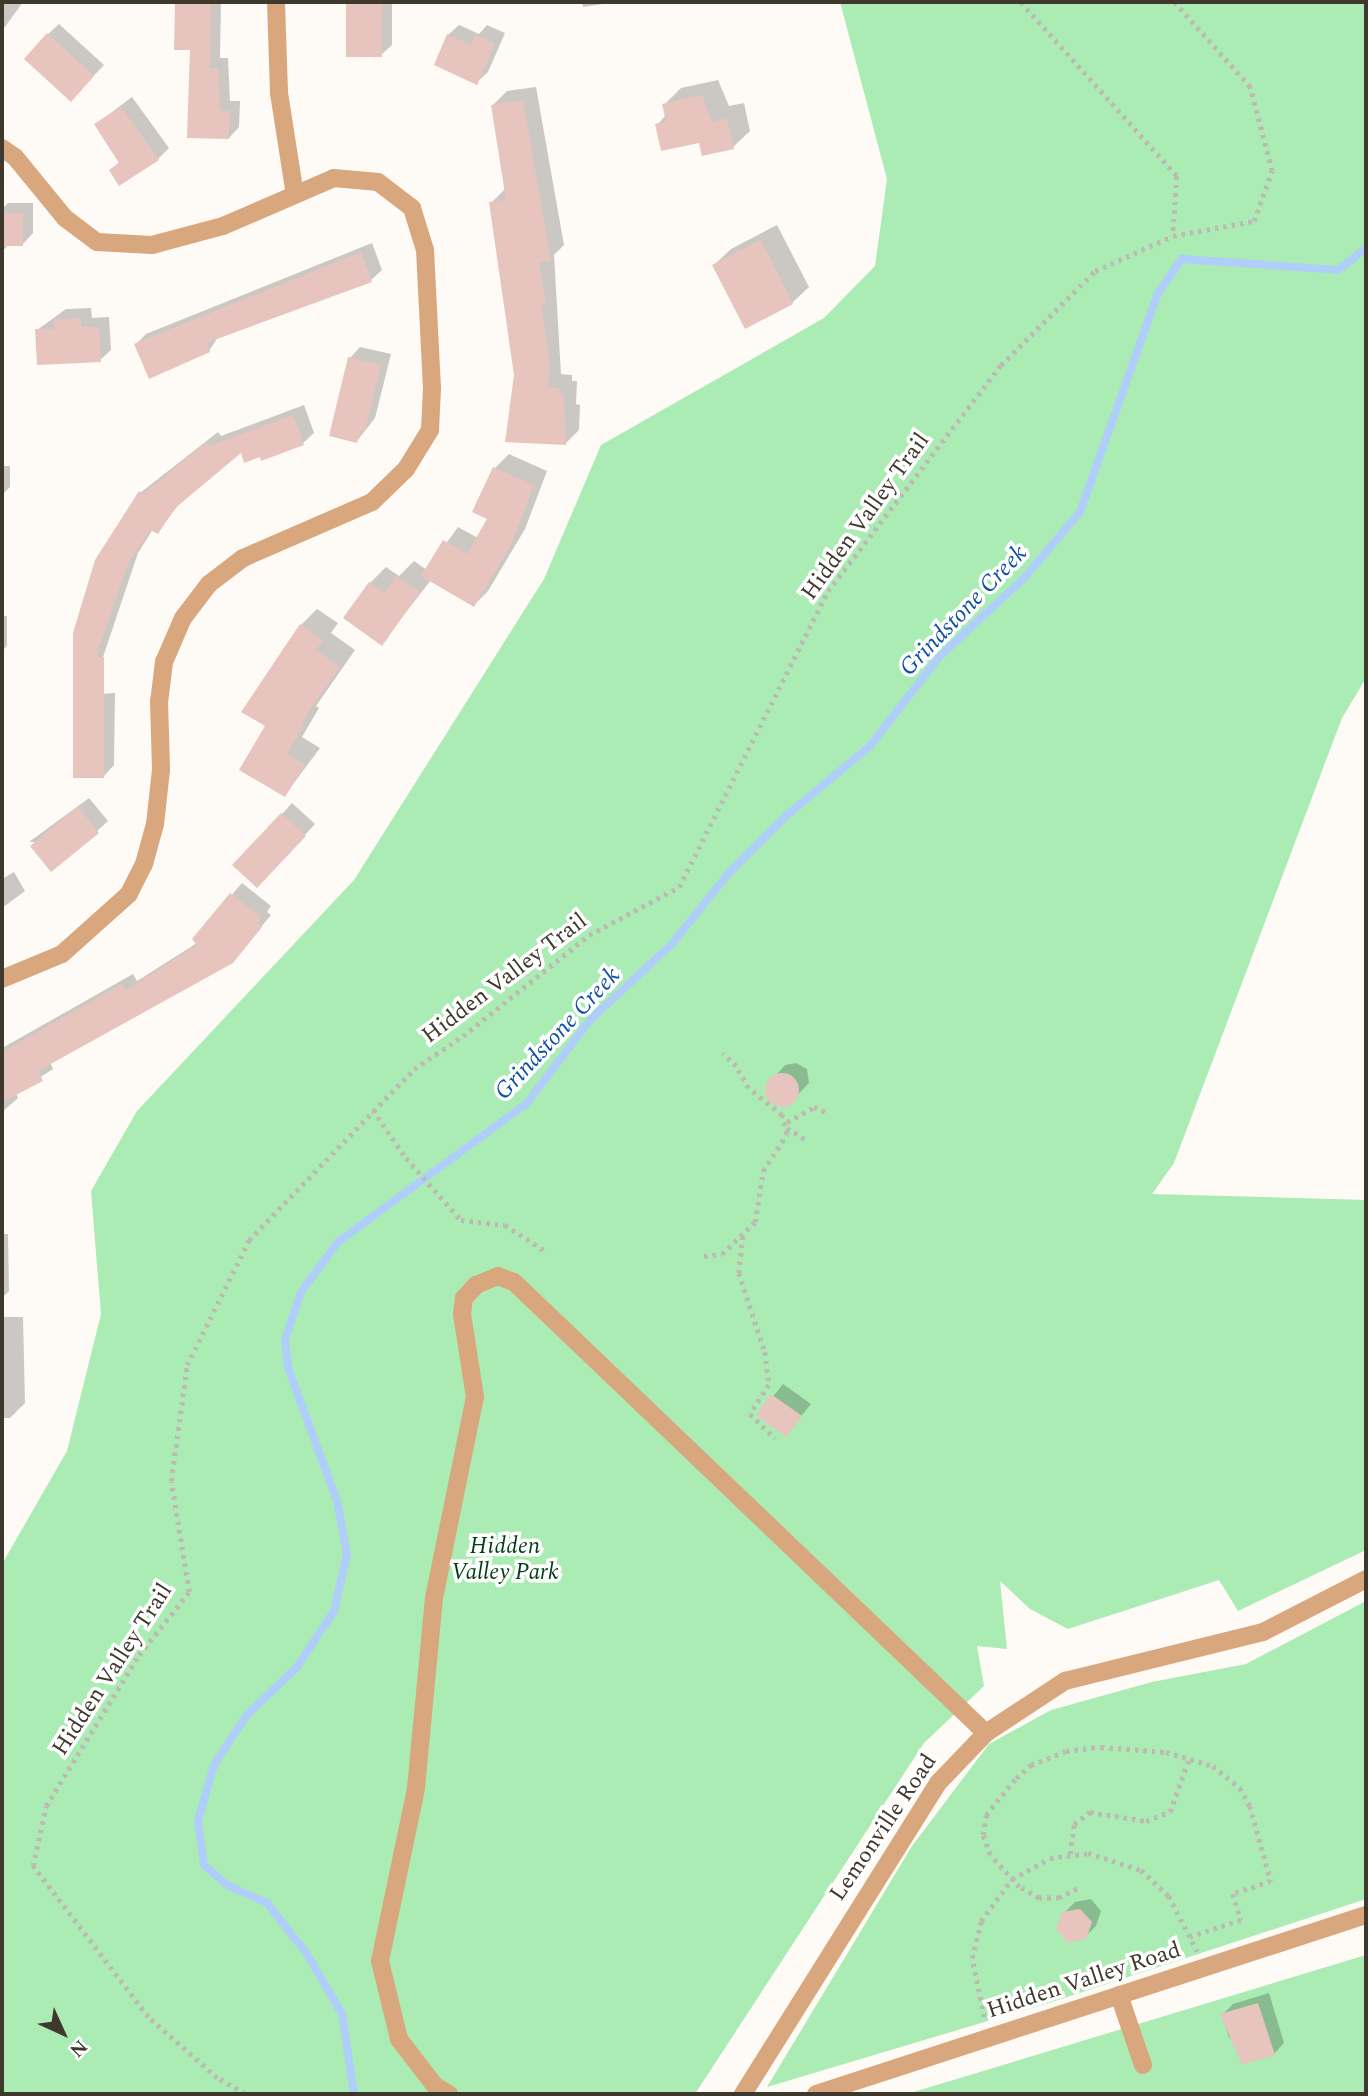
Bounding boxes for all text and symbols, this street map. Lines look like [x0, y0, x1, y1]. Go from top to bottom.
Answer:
street label: Hidden Valley Trail [796, 428, 936, 606]
water label: Grindstone Creek [894, 540, 1034, 682]
street label: Hidden Valley Trail [417, 908, 593, 1050]
water label: Grindstone Creek [489, 962, 627, 1106]
park label: Hidden Valley Park [451, 1533, 559, 1587]
street label: Hidden Valley Trail [47, 1579, 179, 1761]
street label: Lemonville Road [825, 1749, 943, 1907]
street label: Hidden Valley Road [984, 1937, 1184, 2025]
north arrow [28, 1998, 98, 2068]
text: N [62, 2032, 94, 2064]

